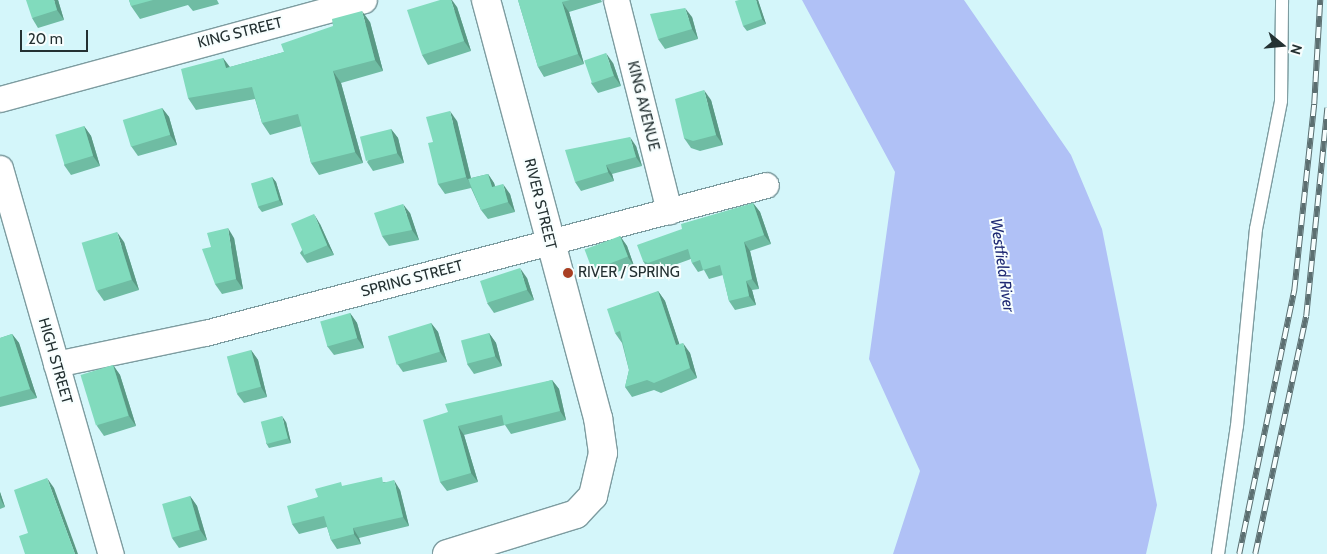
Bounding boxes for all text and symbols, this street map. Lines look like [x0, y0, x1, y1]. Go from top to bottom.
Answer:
street label: KING STREET [196, 14, 284, 52]
scale bar [22, 20, 90, 52]
north arrow [1257, 20, 1307, 70]
text: 20 m [28, 30, 63, 48]
text: N [1286, 42, 1306, 57]
street label: KING AVENUE [623, 59, 663, 153]
street label: RIVER STREET [520, 157, 560, 251]
water label: Westfield River [986, 217, 1018, 313]
street label: SPRING STREET [359, 257, 465, 301]
place label: RIVER / SPRING [578, 264, 680, 282]
marker: RIVER / SPRING [562, 267, 574, 279]
street label: HIGH STREET [34, 316, 76, 406]

